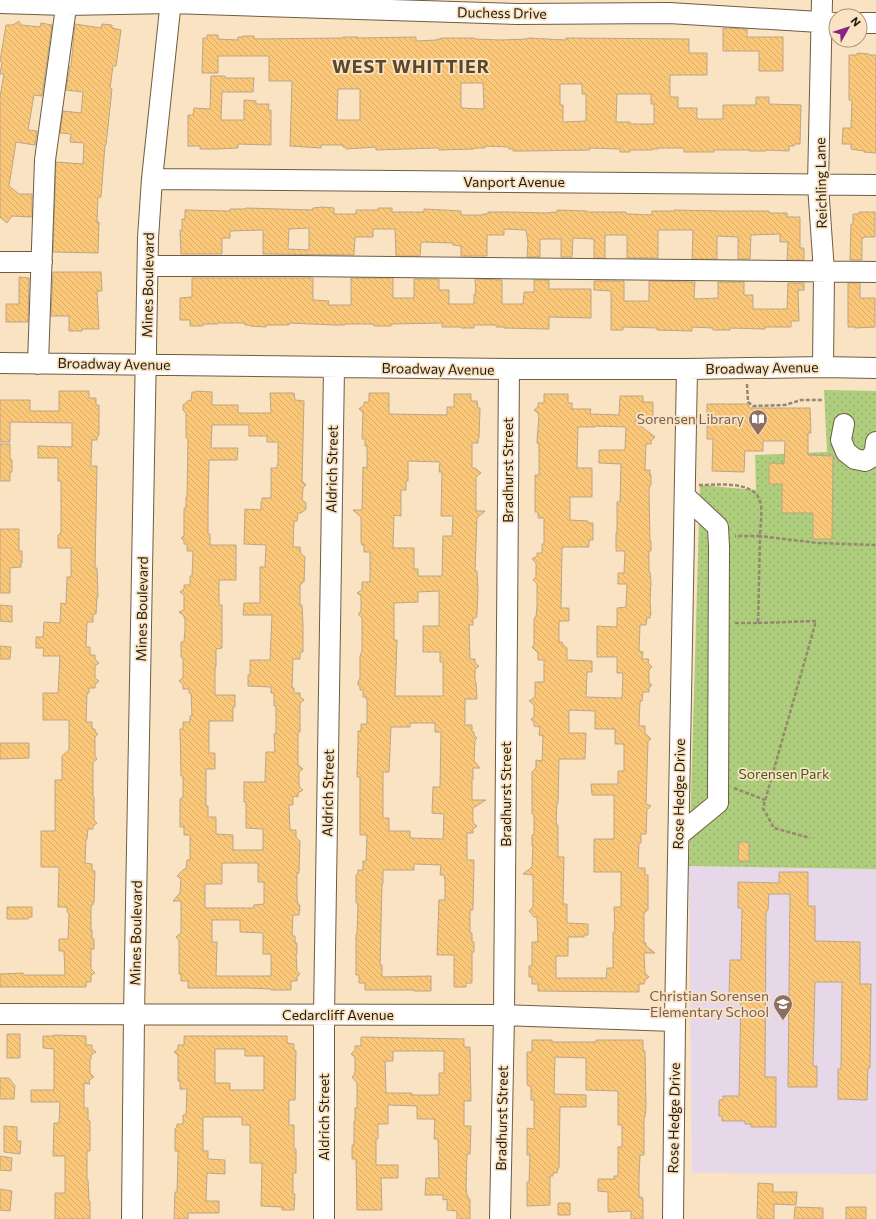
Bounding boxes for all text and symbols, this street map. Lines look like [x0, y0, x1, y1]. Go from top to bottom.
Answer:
street label: Duchess Drive [457, 3, 547, 22]
north arrow [828, 8, 868, 48]
text: N [849, 14, 864, 29]
district label: WEST WHITTIER [332, 55, 490, 77]
street label: Reichling Lane [811, 137, 830, 229]
street label: Vanport Avenue [463, 173, 565, 190]
street label: Mines Boulevard [138, 232, 157, 338]
street label: Broadway Avenue [57, 354, 171, 373]
street label: Broadway Avenue [705, 358, 819, 377]
street label: Broadway Avenue [381, 359, 495, 378]
library icon: Sorensen Library [747, 408, 769, 436]
place label: Sorensen Library [637, 410, 744, 427]
street label: Bradhurst Street [499, 417, 516, 523]
street label: Aldrich Street [322, 425, 341, 513]
street label: Mines Boulevard [132, 556, 151, 662]
street label: Rose Hedge Drive [669, 738, 688, 850]
street label: Bradhurst Street [497, 741, 514, 847]
street label: Aldrich Street [318, 749, 337, 837]
park label: Sorensen Park [738, 765, 830, 782]
street label: Mines Boulevard [126, 880, 145, 986]
place label: Christian Sorensen Elementary School [649, 987, 769, 1020]
school or university icon: Christian Sorensen Elementary School [772, 993, 794, 1021]
street label: Cedarcliff Avenue [282, 1006, 394, 1023]
street label: Rose Hedge Drive [664, 1062, 683, 1174]
street label: Bradhurst Street [492, 1065, 511, 1171]
street label: Aldrich Street [315, 1073, 332, 1161]

